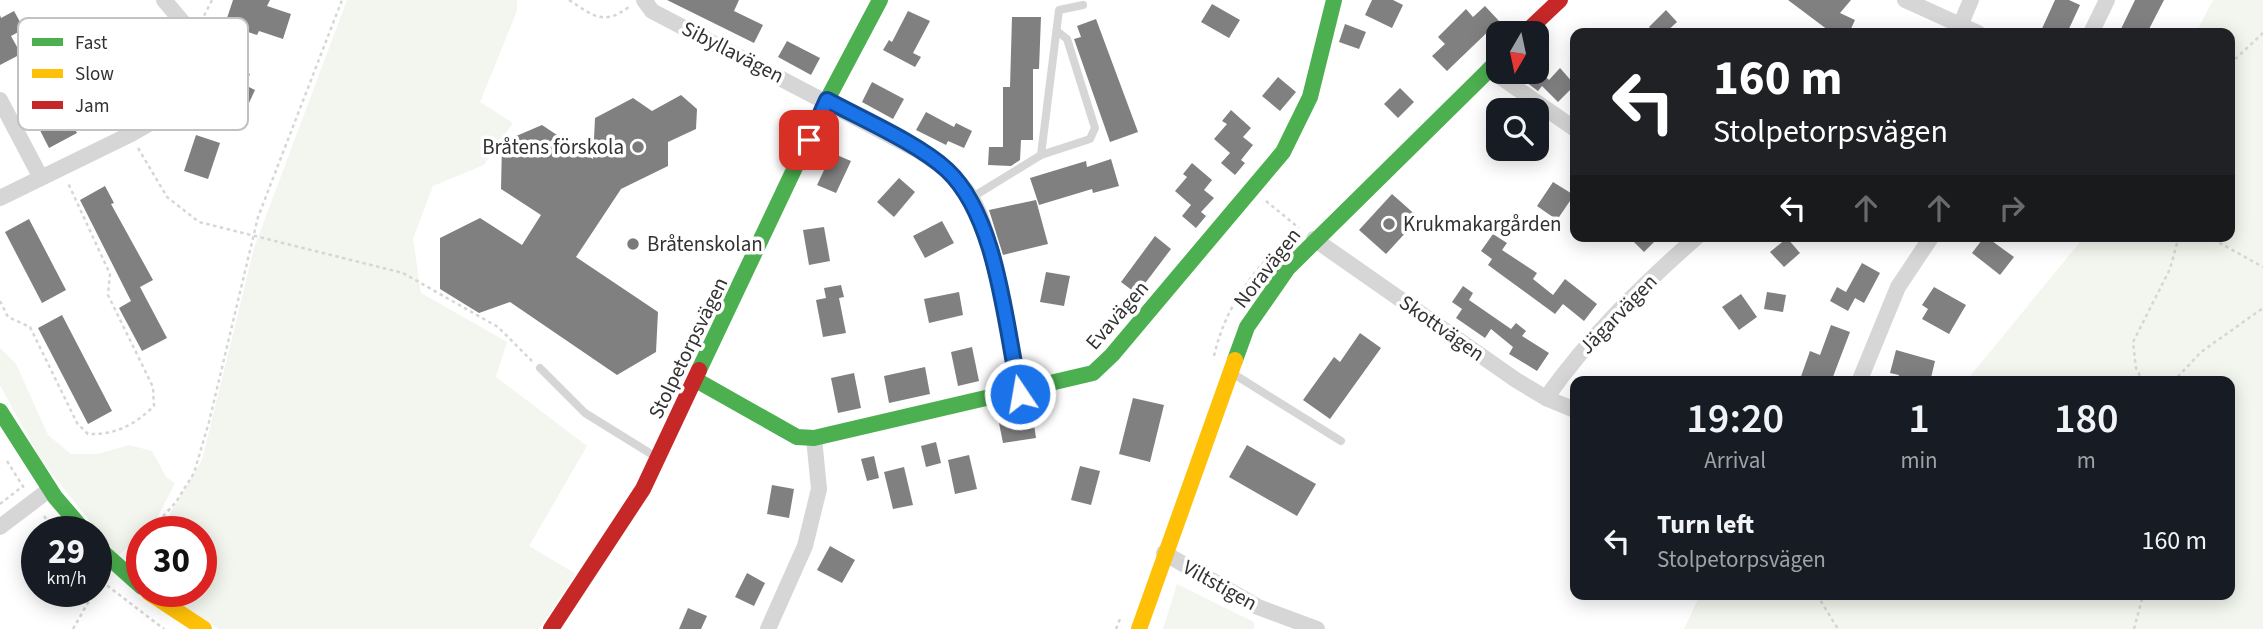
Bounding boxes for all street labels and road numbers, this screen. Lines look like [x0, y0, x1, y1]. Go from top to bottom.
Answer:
street label: Sibyllavägen [677, 13, 789, 91]
street label: Noravägen [1226, 222, 1308, 314]
street label: Jägarvägen [1572, 267, 1664, 361]
street label: Stolpetorpsvägen [641, 272, 735, 424]
street label: Evavägen [1078, 274, 1156, 356]
street label: Skottvägen [1393, 288, 1491, 368]
street label: Viltstigen [1177, 552, 1263, 618]

